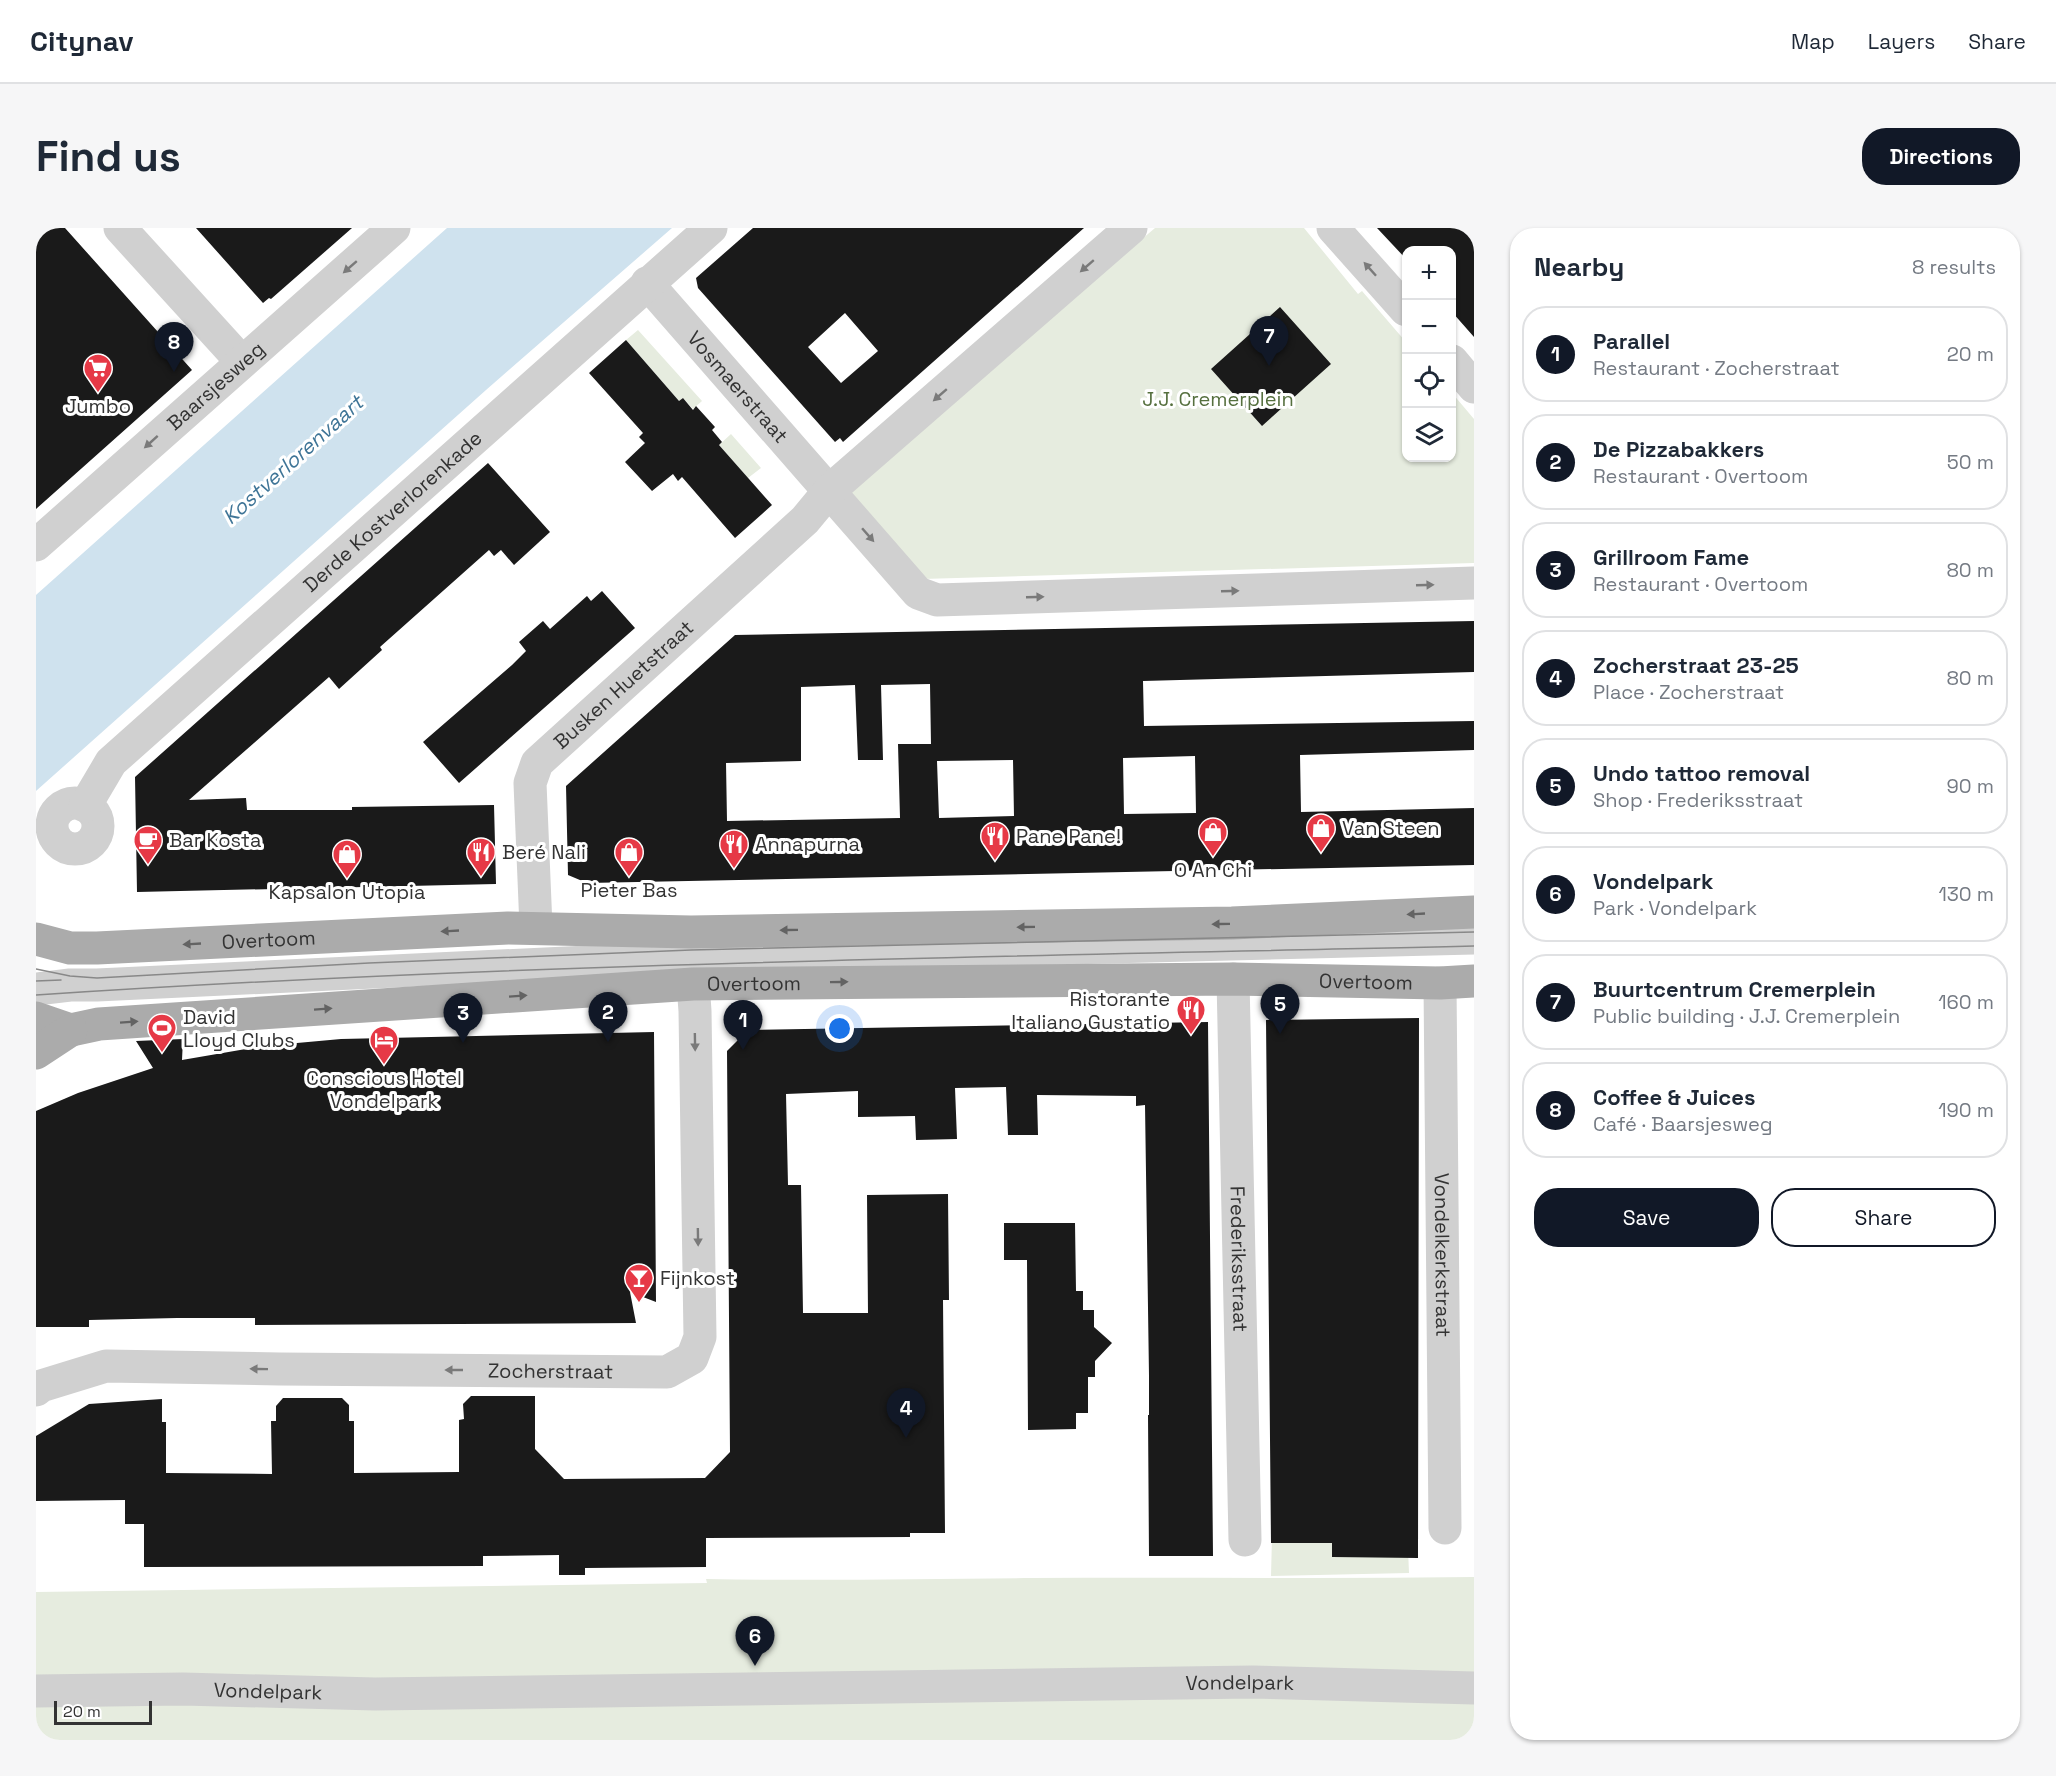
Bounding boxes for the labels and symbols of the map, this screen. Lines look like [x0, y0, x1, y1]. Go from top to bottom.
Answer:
one-way arrow [342, 260, 358, 273]
one-way arrow [1079, 260, 1094, 273]
one-way arrow [1364, 262, 1377, 277]
pin: 7 [1250, 316, 1288, 366]
pin: 8 [154, 322, 194, 372]
street label: Vosmaerstraat [682, 325, 794, 448]
street label: Baarsjesweg [161, 336, 270, 436]
supermarket icon: Jumbo [82, 352, 114, 394]
park label: J.J. Cremerplein [1142, 386, 1294, 412]
water label: Kostverlorenvaart [217, 388, 370, 530]
one-way arrow [933, 388, 948, 401]
place label: Jumbo [65, 393, 131, 419]
street label: Derde Kostverlorenkade [298, 425, 487, 598]
one-way arrow [144, 435, 159, 448]
one-way arrow [861, 527, 874, 542]
one-way arrow [1416, 580, 1435, 589]
one-way arrow [1221, 586, 1240, 595]
one-way arrow [1026, 592, 1045, 601]
street label: Busken Huetstraat [548, 615, 699, 755]
shop icon: Van Steen [1305, 812, 1337, 854]
place label: Van Steen [1342, 815, 1440, 841]
shop icon: O An Chi [1197, 816, 1229, 858]
restaurant icon: Pane Pane! [979, 820, 1011, 862]
place label: Pane Pane! [1016, 823, 1121, 849]
cafe icon: Bar Kosta [132, 824, 164, 866]
place label: Bar Kosta [169, 827, 262, 853]
restaurant icon: Annapurna [718, 828, 750, 870]
place label: Annapurna [755, 831, 860, 857]
restaurant icon: Beré Nali [465, 836, 497, 878]
shop icon: Pieter Bas [613, 836, 645, 878]
shop icon: Kapsalon Utopia [331, 838, 363, 880]
place label: Beré Nali [502, 839, 586, 865]
place label: O An Chi [1174, 857, 1252, 883]
place label: Pieter Bas [581, 877, 677, 903]
place label: Kapsalon Utopia [269, 879, 426, 905]
one-way arrow [1406, 910, 1425, 919]
one-way arrow [1211, 919, 1230, 928]
one-way arrow [1016, 922, 1035, 931]
street label: Overtoom [221, 924, 316, 955]
one-way arrow [779, 925, 798, 935]
one-way arrow [440, 926, 459, 935]
one-way arrow [183, 939, 202, 949]
street label: Overtoom [1319, 968, 1413, 995]
street label: Overtoom [707, 970, 801, 997]
one-way arrow [829, 978, 848, 987]
pin: 5 [1260, 984, 1300, 1034]
place label: Ristorante Italiano Gustatio [1011, 986, 1170, 1035]
one-way arrow [509, 991, 528, 1000]
pin: 2 [588, 992, 628, 1042]
pin: 3 [444, 994, 482, 1043]
restaurant icon: Ristorante Italiano Gustatio [1175, 994, 1207, 1036]
pin: 1 [724, 1000, 762, 1050]
place label: David Lloyd Clubs [183, 1004, 295, 1053]
one-way arrow [314, 1004, 333, 1014]
sports icon: David Lloyd Clubs [146, 1012, 178, 1054]
your location [825, 1014, 854, 1043]
one-way arrow [119, 1017, 138, 1027]
hotel icon: Conscious Hotel Vondelpark [368, 1024, 400, 1066]
one-way arrow [691, 1033, 700, 1052]
place label: Conscious Hotel Vondelpark [306, 1065, 462, 1114]
street label: Vondelkerkstraat [1429, 1173, 1456, 1337]
street label: Frederiksstraat [1224, 1185, 1254, 1332]
one-way arrow [693, 1228, 703, 1247]
bar icon: Fijnkost [623, 1262, 655, 1304]
place label: Fijnkost [660, 1265, 735, 1291]
street label: Zocherstraat [488, 1358, 613, 1385]
one-way arrow [250, 1364, 269, 1374]
one-way arrow [445, 1365, 464, 1375]
pin: 4 [886, 1388, 926, 1438]
pin: 6 [736, 1616, 774, 1666]
street label: Vondelpark [1185, 1669, 1295, 1696]
street label: Vondelpark [213, 1677, 323, 1706]
scale bar [54, 1698, 152, 1726]

